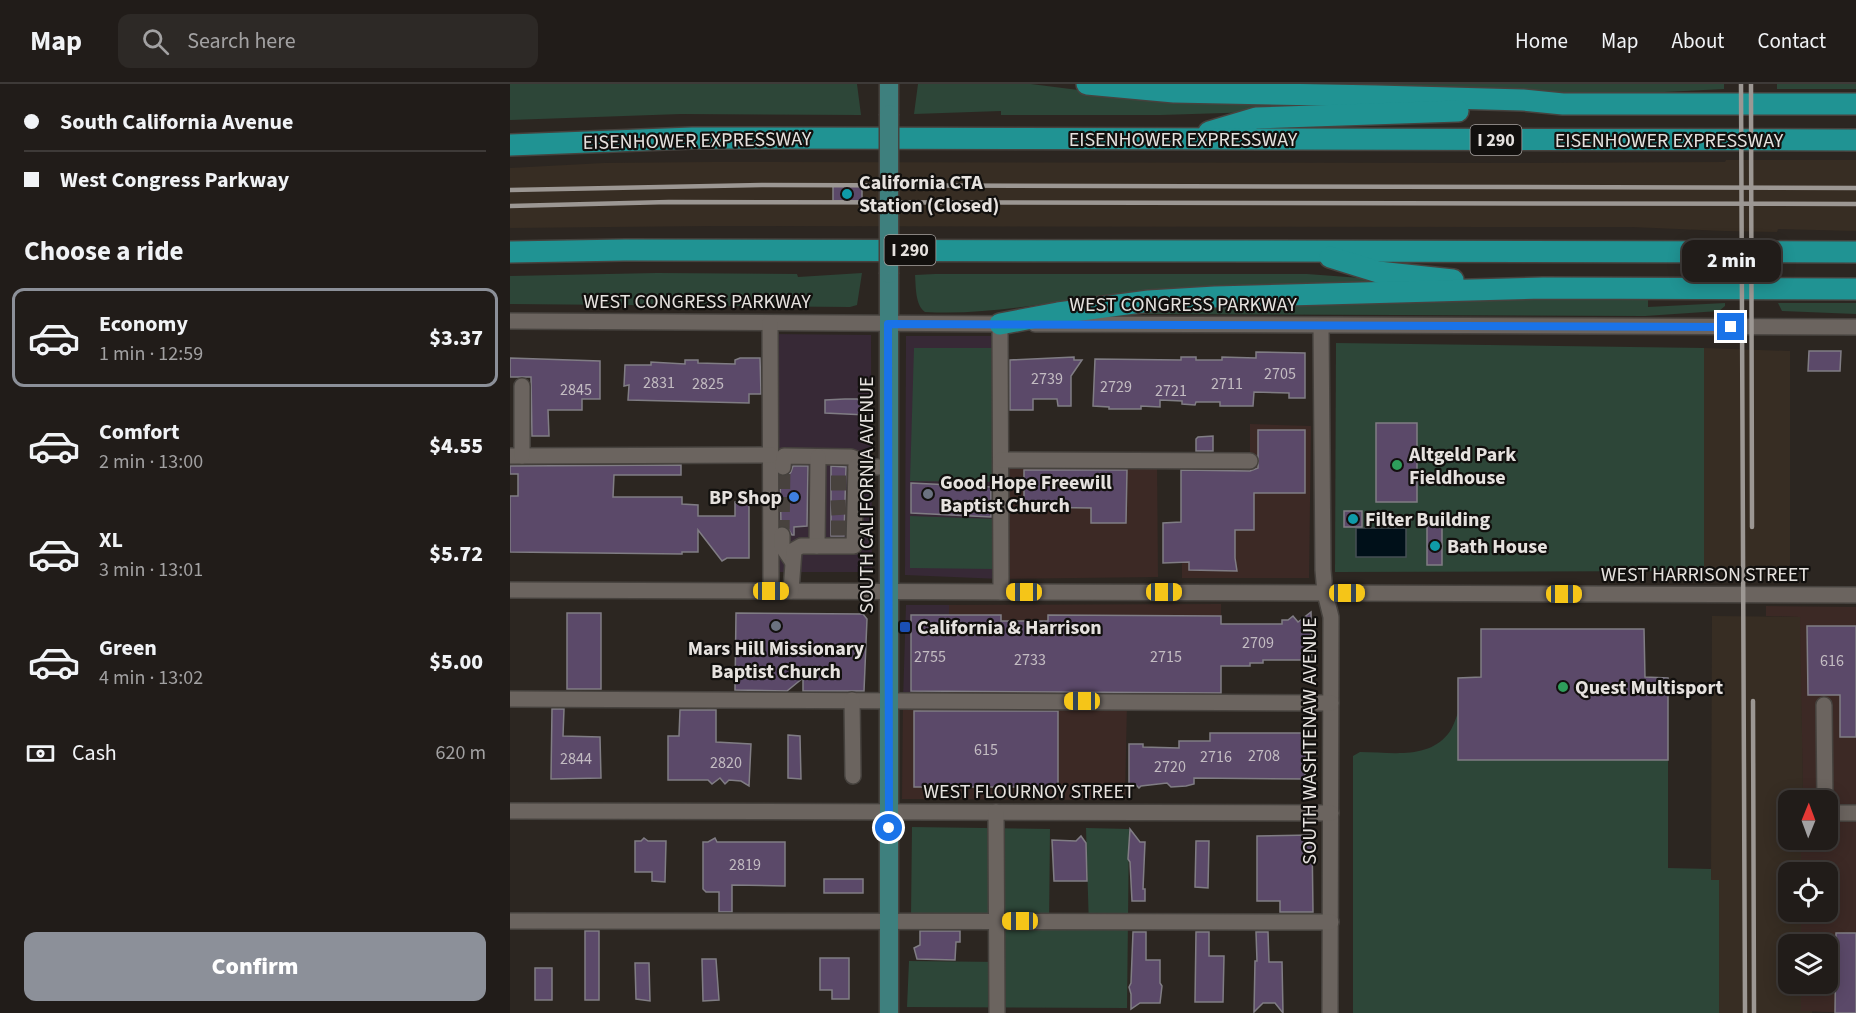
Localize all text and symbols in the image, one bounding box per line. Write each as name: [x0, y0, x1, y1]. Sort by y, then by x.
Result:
search box: [118, 14, 538, 68]
text: Map: [30, 21, 82, 61]
icon: search: [139, 25, 172, 58]
text: Search here: [187, 25, 296, 57]
text: Home: [1515, 26, 1568, 56]
text: Map: [1601, 26, 1639, 56]
text: About: [1672, 26, 1724, 56]
text: Contact: [1757, 26, 1826, 56]
text: South California Avenue: [60, 106, 293, 138]
street label: EISENHOWER EXPRESSWAY: [582, 125, 812, 157]
road number: I 290: [1470, 125, 1522, 155]
street label: EISENHOWER EXPRESSWAY: [1069, 126, 1298, 154]
street label: EISENHOWER EXPRESSWAY: [1555, 127, 1784, 155]
text: West Congress Parkway: [60, 164, 289, 196]
place label: California CTA Station (Closed): [859, 169, 1000, 220]
marker: California CTA Station (Closed): [840, 187, 854, 201]
text: Choose a ride: [24, 232, 184, 271]
road number: I 290: [884, 235, 936, 265]
callout: 2 min: [1682, 240, 1780, 282]
text: 2 min: [1707, 247, 1756, 275]
street label: WEST CONGRESS PARKWAY: [583, 288, 811, 316]
street label: WEST CONGRESS PARKWAY: [1069, 291, 1297, 319]
text: Economy: [99, 308, 188, 340]
icon: car: [27, 311, 81, 365]
route end: [1717, 313, 1744, 340]
text: $3.37: [429, 322, 483, 354]
text: 1 min · 12:59: [99, 340, 203, 368]
house number: 2705: [1264, 363, 1296, 385]
house number: 2739: [1031, 368, 1063, 390]
house number: 2831: [643, 372, 675, 394]
house number: 2825: [692, 373, 724, 395]
house number: 2711: [1211, 373, 1243, 395]
street label: SOUTH CALIFORNIA AVENUE: [853, 376, 881, 614]
house number: 2729: [1100, 376, 1132, 398]
house number: 2845: [560, 379, 592, 401]
house number: 2721: [1155, 380, 1187, 402]
text: Comfort: [99, 416, 180, 448]
icon: car: [27, 419, 81, 473]
text: $4.55: [429, 430, 483, 462]
place label: Altgeld Park Fieldhouse: [1408, 441, 1516, 492]
text: 2 min · 13:00: [99, 448, 203, 476]
marker: Altgeld Park Fieldhouse: [1390, 458, 1404, 472]
place label: Good Hope Freewill Baptist Church: [940, 469, 1112, 520]
place label: BP Shop: [709, 484, 782, 512]
marker: Good Hope Freewill Baptist Church: [921, 487, 935, 501]
marker: BP Shop: [787, 490, 801, 504]
place label: Filter Building: [1365, 506, 1490, 534]
marker: Filter Building: [1346, 512, 1360, 526]
text: XL: [99, 524, 123, 556]
icon: car: [27, 527, 81, 581]
place label: Bath House: [1447, 533, 1548, 561]
text: $5.72: [429, 538, 483, 570]
marker: Bath House: [1428, 539, 1442, 553]
text: 3 min · 13:01: [99, 556, 203, 584]
street label: WEST HARRISON STREET: [1601, 561, 1809, 589]
car: [753, 582, 789, 600]
car: [1006, 583, 1042, 601]
car: [1146, 583, 1182, 601]
car: [1329, 584, 1365, 602]
car: [1546, 585, 1582, 603]
place label: California & Harrison: [917, 614, 1102, 642]
street label: SOUTH WASHTENAW AVENUE: [1296, 617, 1324, 865]
marker: Mars Hill Missionary Baptist Church: [769, 619, 783, 633]
marker: California & Harrison: [898, 620, 912, 634]
text: Green: [99, 632, 157, 664]
house number: 2709: [1242, 632, 1274, 654]
icon: car: [27, 635, 81, 689]
place label: Mars Hill Missionary Baptist Church: [688, 635, 865, 686]
text: $5.00: [429, 646, 483, 678]
house number: 2755: [914, 646, 946, 668]
house number: 2715: [1150, 646, 1182, 668]
house number: 2733: [1014, 649, 1046, 671]
house number: 616: [1820, 650, 1844, 672]
text: 4 min · 13:02: [99, 664, 203, 692]
place label: Quest Multisport: [1575, 674, 1723, 702]
marker: Quest Multisport: [1556, 680, 1570, 694]
car: [1064, 692, 1100, 710]
icon: cash: [24, 737, 57, 770]
text: Cash: [72, 737, 117, 769]
text: 620 m: [436, 739, 486, 767]
house number: 615: [974, 739, 998, 761]
house number: 2708: [1248, 745, 1280, 767]
house number: 2716: [1200, 746, 1232, 768]
house number: 2844: [560, 748, 592, 770]
house number: 2820: [710, 752, 742, 774]
house number: 2720: [1154, 756, 1186, 778]
street label: WEST FLOURNOY STREET: [923, 778, 1135, 806]
north arrow: [1778, 790, 1838, 850]
map controls: [1778, 790, 1838, 994]
route start: [875, 814, 902, 841]
house number: 2819: [729, 854, 761, 876]
button: locate: [1778, 862, 1838, 922]
car: [1002, 912, 1038, 930]
button: Confirm: [24, 932, 486, 1001]
button: layers: [1778, 934, 1838, 994]

